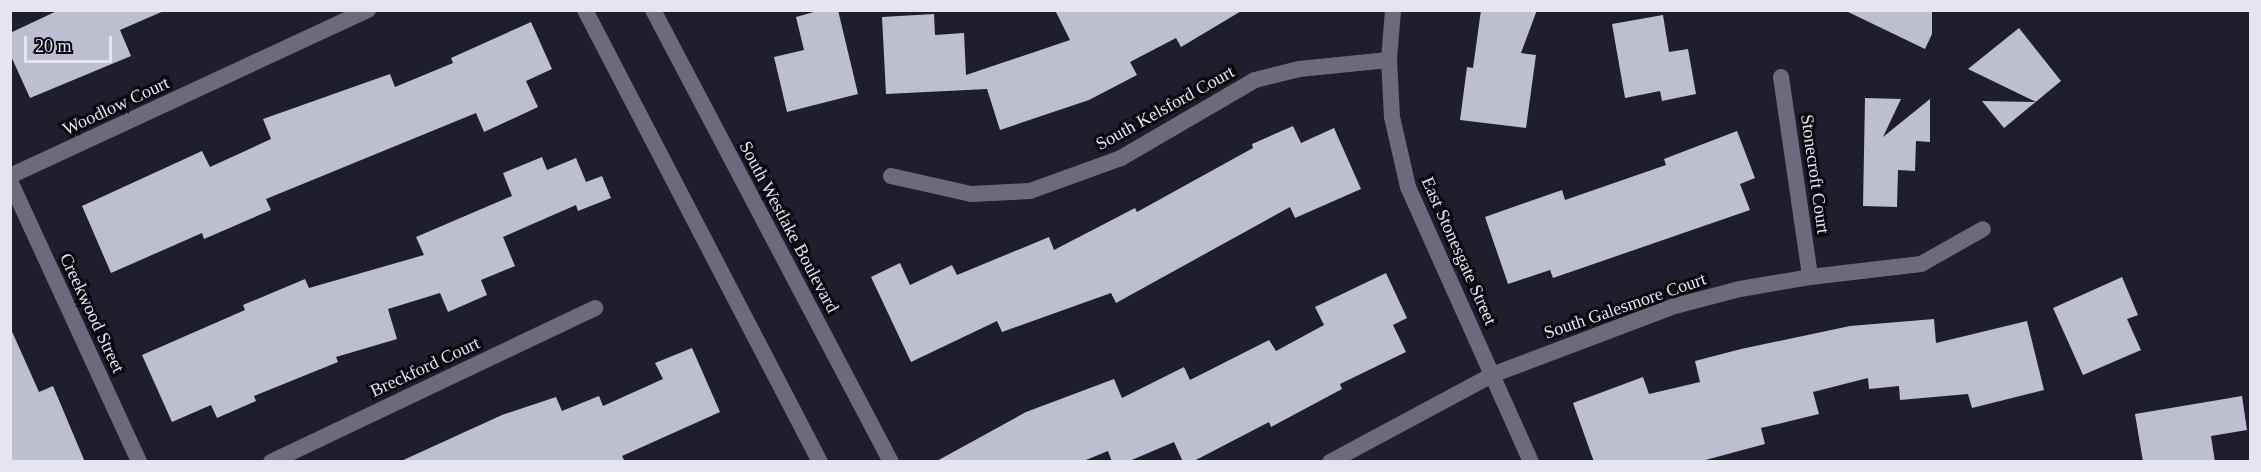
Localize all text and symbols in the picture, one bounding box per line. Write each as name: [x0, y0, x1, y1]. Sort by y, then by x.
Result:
scale bar: [27, 24, 116, 62]
text: 20 m: [35, 36, 72, 56]
street label: South Kelsford Court: [1092, 61, 1238, 155]
street label: Woodlow Court: [59, 72, 173, 140]
street label: Stonecroft Court: [1796, 113, 1834, 235]
street label: South Westlake Boulevard: [735, 137, 843, 317]
street label: East Stonesgate Street: [1417, 174, 1501, 328]
street label: Creekwood Street: [55, 250, 129, 376]
street label: South Galesmore Court: [1541, 268, 1709, 344]
street label: Breckford Court: [367, 332, 483, 402]

